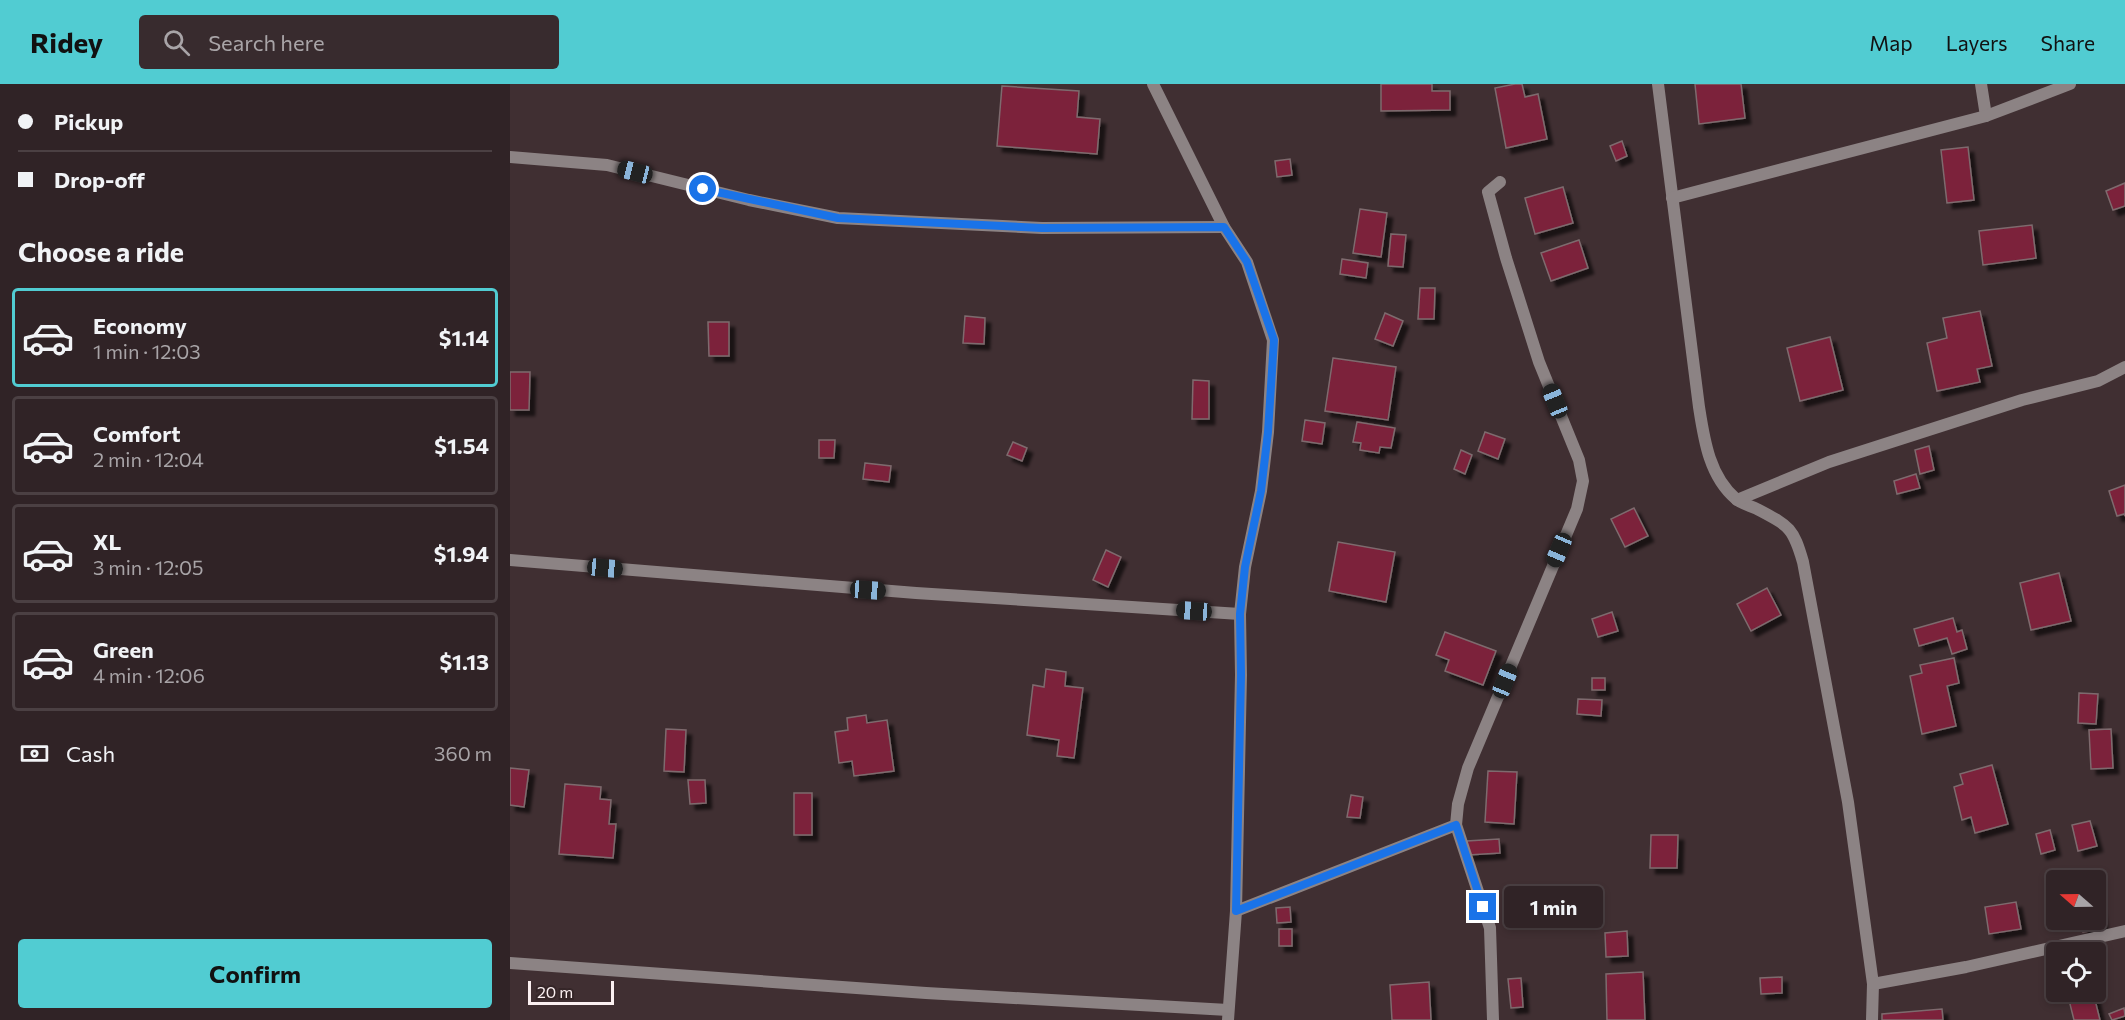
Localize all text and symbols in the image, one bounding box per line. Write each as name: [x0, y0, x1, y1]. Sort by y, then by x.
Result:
search box: [139, 15, 559, 69]
text: Ridey: [30, 25, 103, 59]
icon: search: [160, 26, 193, 59]
text: Search here: [208, 29, 325, 56]
text: Map: [1869, 30, 1913, 55]
text: Layers: [1946, 30, 2008, 55]
text: Share: [2041, 30, 2095, 55]
text: Pickup: [54, 108, 123, 135]
car: [615, 159, 655, 185]
text: Drop-off: [54, 166, 145, 193]
route start: [689, 175, 716, 202]
text: Choose a ride: [18, 235, 184, 268]
icon: car: [21, 311, 75, 365]
text: Economy: [93, 312, 187, 339]
text: $1.14: [439, 324, 489, 351]
text: 1 min · 12:03: [93, 339, 201, 363]
car: [1540, 381, 1570, 421]
icon: car: [21, 419, 75, 473]
text: Comfort: [93, 420, 181, 447]
text: $1.54: [434, 432, 489, 459]
text: 2 min · 12:04: [93, 447, 204, 471]
icon: car: [21, 527, 75, 581]
text: XL: [93, 528, 121, 555]
car: [1544, 530, 1574, 570]
text: $1.94: [434, 540, 489, 567]
text: 3 min · 12:05: [93, 555, 204, 579]
car: [586, 557, 624, 579]
car: [849, 580, 887, 600]
car: [1175, 601, 1213, 621]
icon: car: [21, 635, 75, 689]
text: Green: [93, 636, 154, 663]
text: $1.13: [439, 648, 489, 675]
car: [1490, 661, 1520, 701]
text: 4 min · 12:06: [93, 663, 205, 687]
icon: cash: [18, 737, 51, 770]
text: Cash: [66, 740, 115, 767]
text: 360 m: [434, 741, 492, 765]
north arrow: [2046, 870, 2106, 930]
map controls: [2046, 870, 2106, 1002]
callout: 1 min: [1504, 886, 1603, 928]
route end: [1469, 893, 1496, 920]
text: 1 min: [1530, 895, 1577, 919]
button: Confirm: [18, 939, 492, 1008]
button: locate: [2046, 942, 2106, 1002]
scale bar: [528, 978, 614, 1006]
text: 20 m: [537, 982, 573, 1001]

